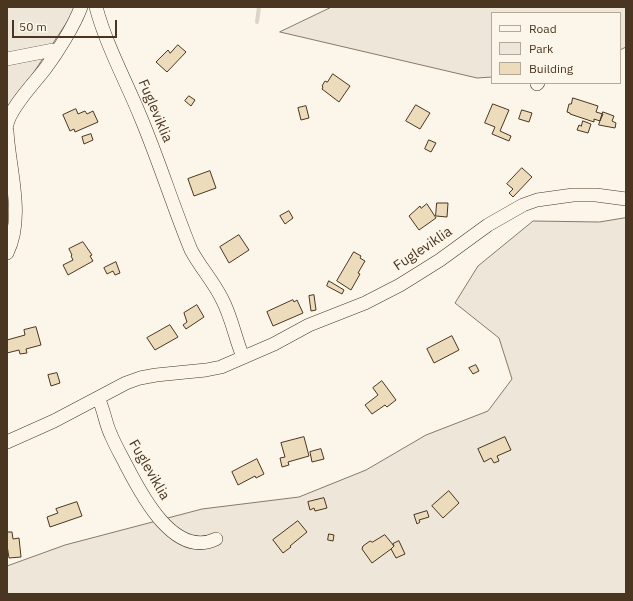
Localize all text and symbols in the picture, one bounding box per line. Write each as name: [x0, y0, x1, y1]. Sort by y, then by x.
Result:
scale bar: [14, 12, 119, 38]
legend: [491, 12, 621, 84]
text: 50 m: [19, 19, 47, 34]
text: Road: [529, 21, 557, 36]
text: Park: [529, 41, 553, 56]
text: Building: [529, 61, 573, 76]
street label: Fugleviklia: [134, 77, 176, 145]
street label: Fugleviklia: [391, 223, 455, 275]
street label: Fugleviklia: [125, 437, 173, 503]

